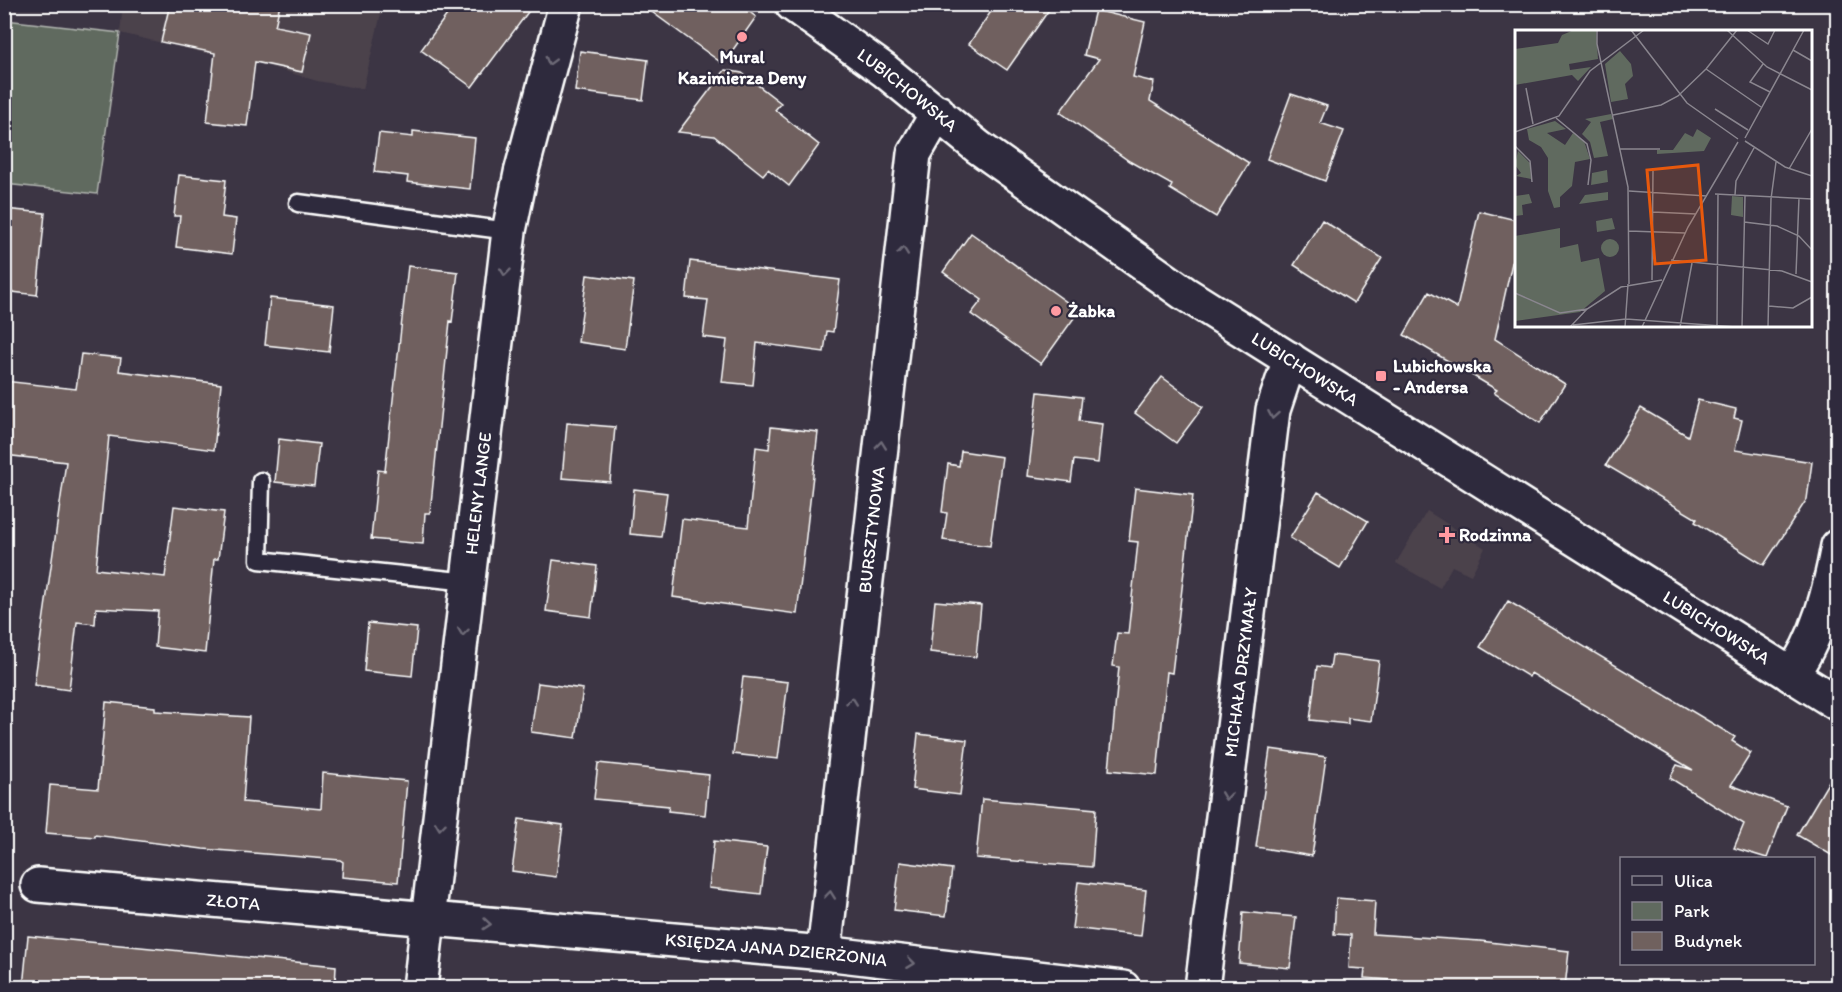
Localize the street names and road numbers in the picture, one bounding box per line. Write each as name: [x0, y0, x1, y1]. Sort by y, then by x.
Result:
street label: LUBICHOWSKA: [853, 43, 962, 137]
street label: LUBICHOWSKA: [1247, 327, 1363, 411]
street label: HELENY LANGE: [460, 431, 496, 556]
street label: BURSZTYNOWA: [854, 465, 890, 594]
street label: MICHAŁA DRZYMAŁY: [1219, 586, 1262, 758]
street label: LUBICHOWSKA: [1659, 586, 1774, 670]
street label: ZŁOTA: [205, 889, 262, 915]
street label: KSIĘDZA JANA DZIERŻONIA: [664, 928, 889, 971]

